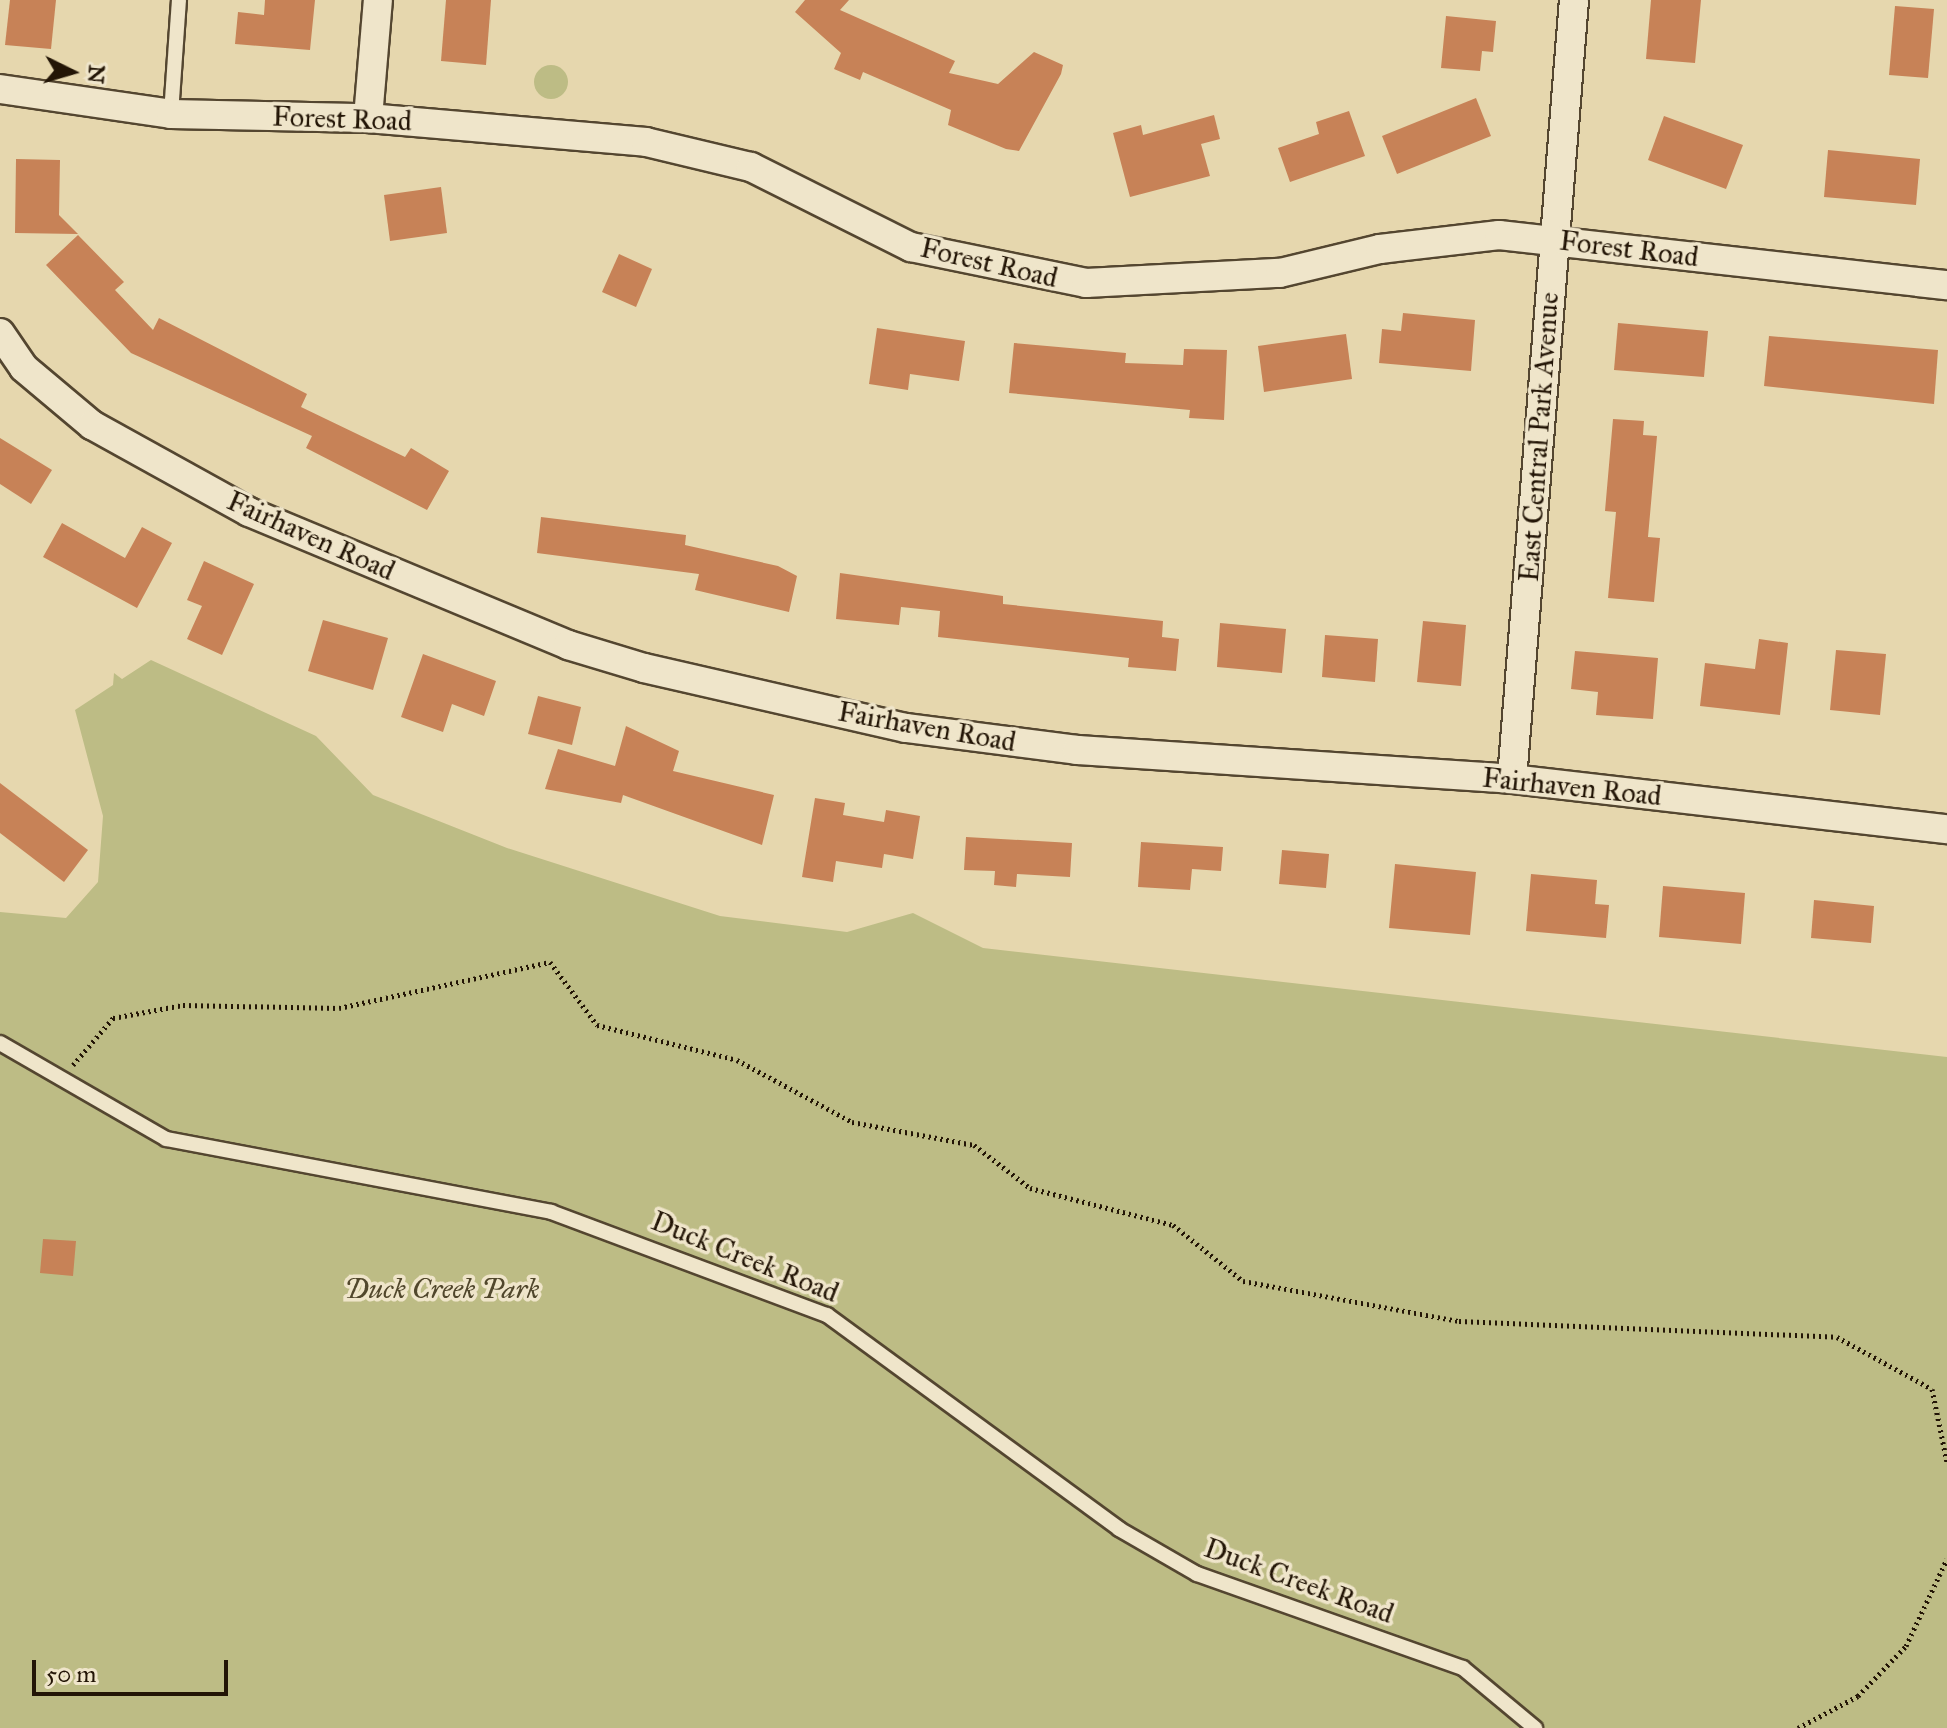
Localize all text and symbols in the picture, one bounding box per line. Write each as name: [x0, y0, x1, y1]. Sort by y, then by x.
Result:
north arrow: [32, 32, 112, 112]
text: N: [82, 64, 111, 85]
street label: Forest Road: [272, 100, 412, 138]
street label: Forest Road: [1558, 224, 1700, 274]
street label: Forest Road: [917, 231, 1061, 295]
street label: East Central Park Avenue: [1512, 291, 1566, 583]
street label: Fairhaven Road: [222, 484, 400, 588]
street label: Fairhaven Road: [835, 695, 1019, 759]
street label: Fairhaven Road: [1481, 761, 1663, 813]
street label: Duck Creek Road: [646, 1204, 844, 1310]
park label: Duck Creek Park: [344, 1272, 540, 1306]
street label: Duck Creek Road: [1200, 1531, 1398, 1631]
scale bar: [36, 1644, 232, 1694]
text: 50 m: [46, 1659, 96, 1689]

